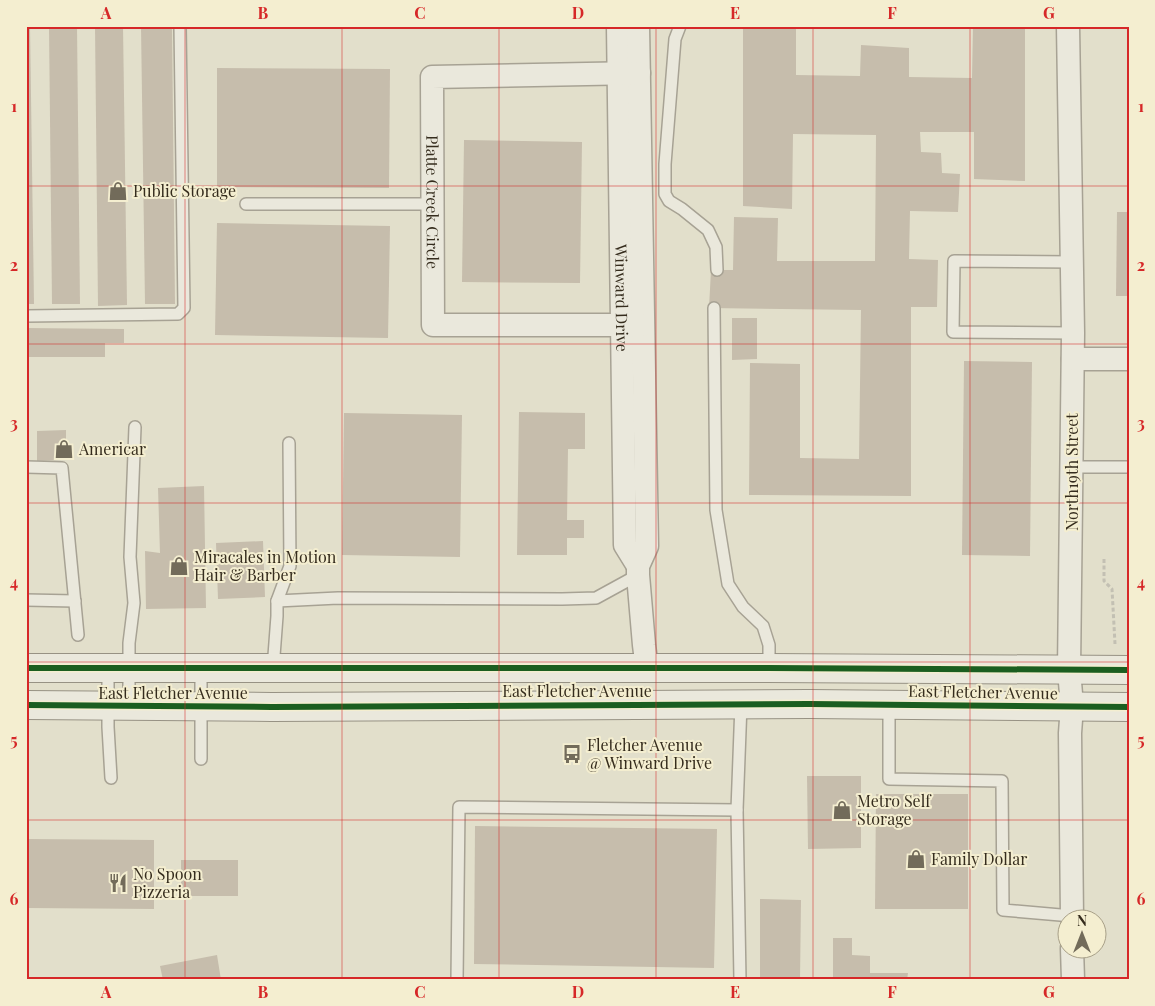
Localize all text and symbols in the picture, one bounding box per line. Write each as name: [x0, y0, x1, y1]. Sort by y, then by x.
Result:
text: A: [100, 2, 112, 23]
text: B: [258, 2, 269, 23]
text: C: [414, 2, 426, 23]
text: D: [572, 2, 584, 23]
text: E: [730, 2, 740, 23]
text: F: [887, 2, 897, 23]
text: G: [1043, 2, 1055, 23]
text: 1: [11, 95, 17, 116]
text: 1: [1138, 95, 1144, 116]
street label: Platte Creek Circle: [422, 135, 444, 269]
shop icon: Public Storage: [107, 180, 129, 202]
place label: Public Storage: [133, 180, 236, 201]
street label: Winward Drive: [611, 243, 633, 352]
text: 2: [10, 254, 18, 275]
text: 2: [1137, 254, 1145, 275]
text: 3: [10, 412, 18, 433]
text: 3: [1137, 412, 1145, 433]
street label: North19th Street: [1061, 413, 1082, 531]
shop icon: Americar: [53, 438, 75, 460]
place label: Americar: [78, 438, 146, 459]
place label: Miracales in Motion Hair & Barber: [194, 546, 337, 585]
shop icon: Miracales in Motion Hair & Barber: [168, 555, 190, 577]
text: 4: [10, 571, 18, 592]
text: 4: [1137, 571, 1145, 592]
street label: East Fletcher Avenue: [502, 680, 652, 701]
street label: East Fletcher Avenue: [908, 680, 1058, 703]
street label: East Fletcher Avenue: [98, 682, 248, 703]
text: 5: [10, 729, 18, 750]
text: 5: [1137, 729, 1145, 750]
place label: Fletcher Avenue @ Winward Drive: [587, 734, 712, 773]
bus stop icon: Fletcher Avenue @ Winward Drive: [561, 743, 583, 765]
place label: Metro Self Storage: [857, 790, 932, 829]
shop icon: Metro Self Storage: [831, 799, 853, 821]
shop icon: Family Dollar: [905, 848, 927, 870]
place label: Family Dollar: [931, 848, 1027, 869]
place label: No Spoon Pizzeria: [133, 863, 202, 902]
restaurant icon: No Spoon Pizzeria: [107, 872, 129, 894]
text: 6: [10, 888, 19, 909]
text: 6: [1137, 888, 1146, 909]
north arrow: [1058, 908, 1108, 958]
text: N: [1077, 911, 1087, 930]
text: A: [100, 981, 112, 1002]
text: B: [258, 981, 269, 1002]
text: C: [414, 981, 426, 1002]
text: D: [572, 981, 584, 1002]
text: E: [730, 981, 740, 1002]
text: F: [887, 981, 897, 1002]
text: G: [1043, 981, 1055, 1002]

